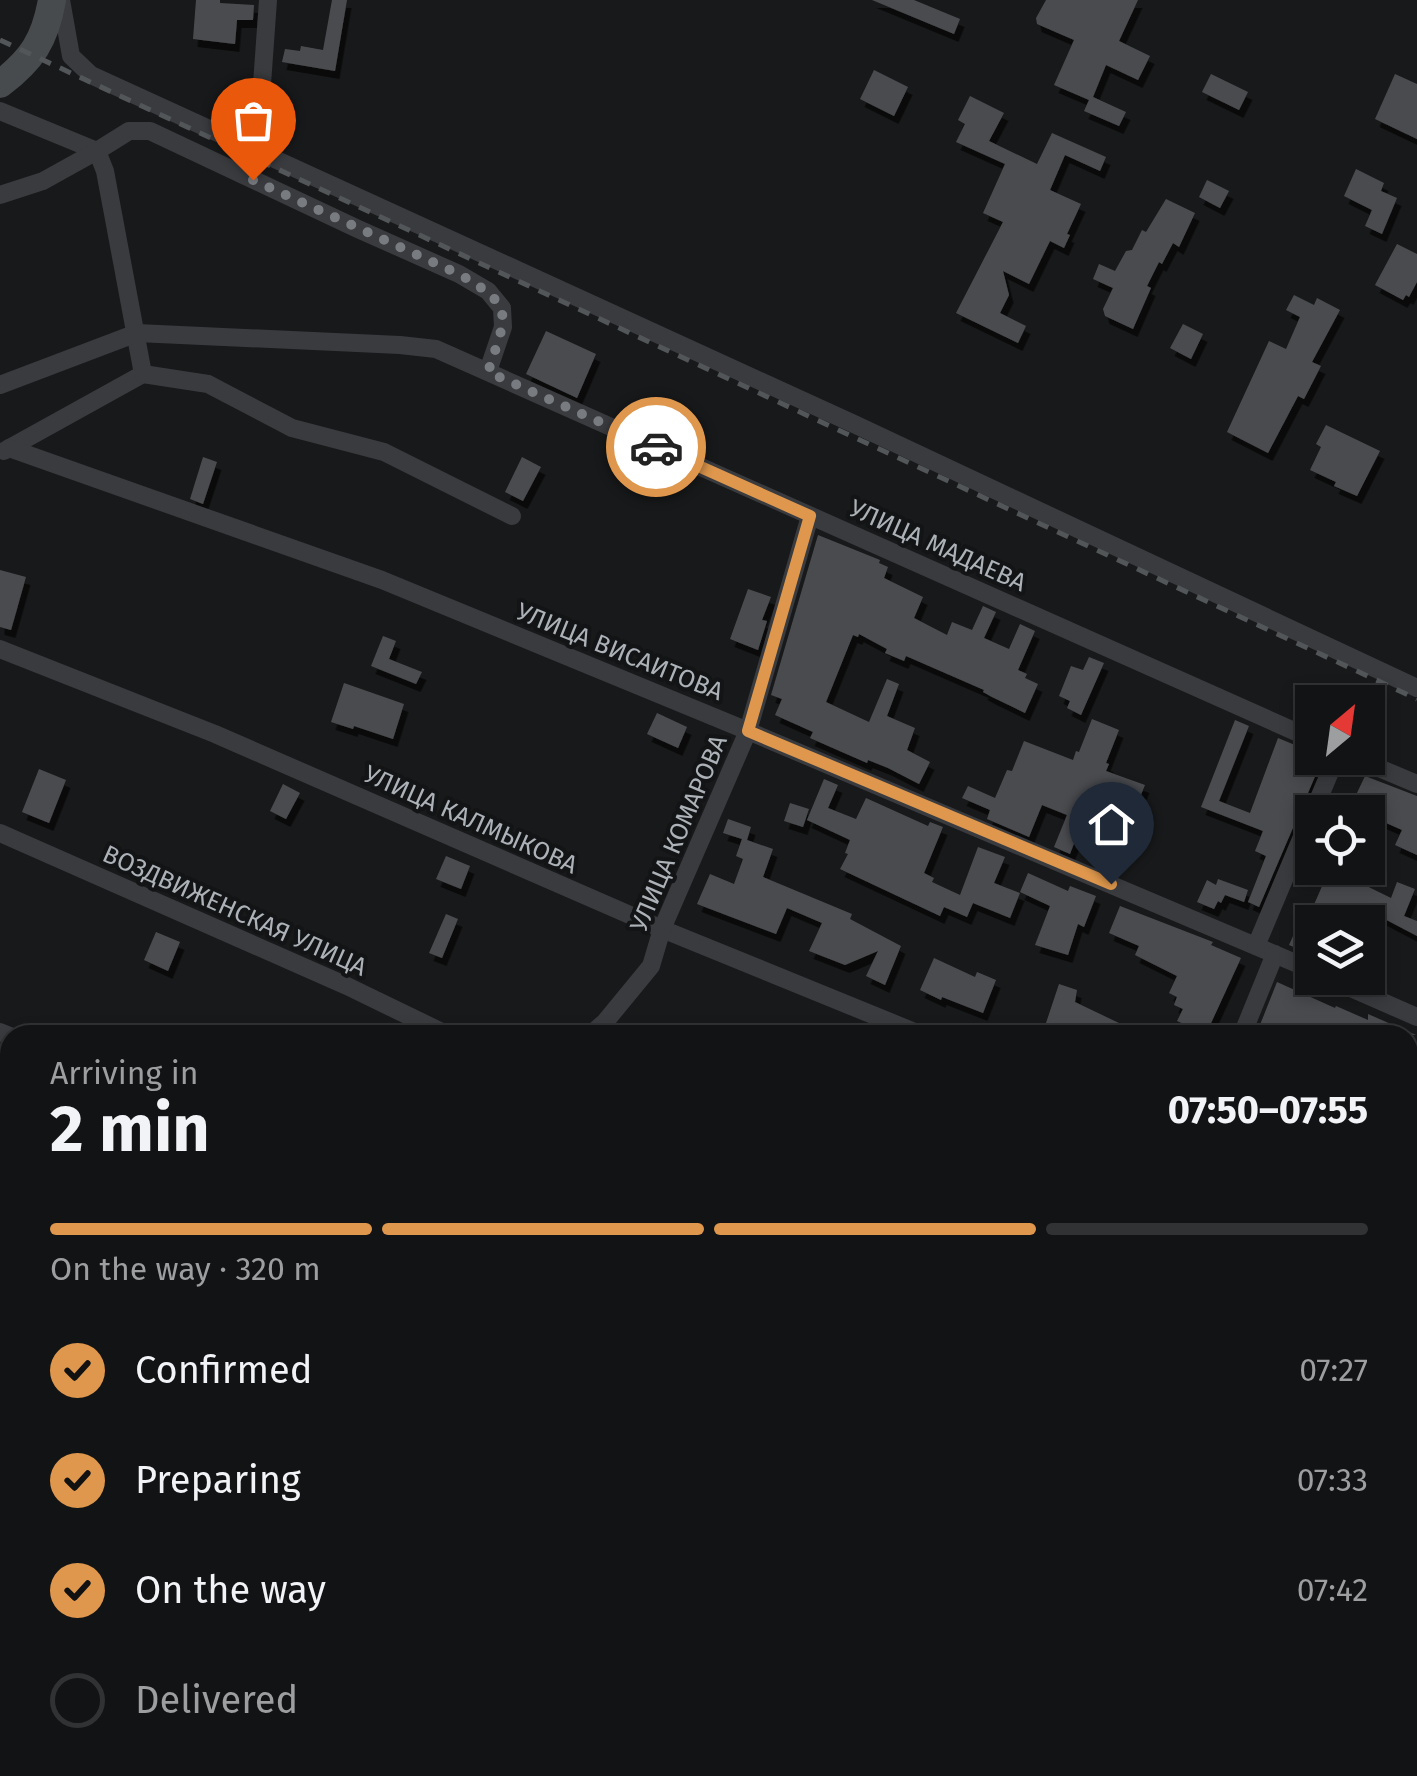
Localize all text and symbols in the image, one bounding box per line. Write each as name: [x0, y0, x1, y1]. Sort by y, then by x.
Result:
pin: [211, 78, 296, 181]
icon: bag: [226, 93, 281, 148]
courier: [606, 397, 706, 497]
icon: car: [629, 420, 684, 475]
street label: УЛИЦА МАДАЕВА: [845, 494, 1031, 599]
street label: УЛИЦА ВИСАИТОВА: [512, 597, 728, 707]
north arrow: [1295, 685, 1385, 775]
map controls: [1295, 685, 1385, 995]
street label: УЛИЦА КОМАРОВА: [624, 730, 734, 936]
street label: УЛИЦА КАЛМЫКОВА: [359, 759, 583, 881]
pin: [1069, 782, 1154, 885]
button: locate: [1295, 795, 1385, 885]
icon: home: [1084, 797, 1139, 852]
street label: ВОЗДВИЖЕНСКАЯ УЛИЦА: [98, 839, 372, 983]
button: layers: [1295, 905, 1385, 995]
text: Arriving in: [50, 1054, 198, 1092]
text: 07:50–07:55: [1168, 1087, 1368, 1133]
text: 2 min: [50, 1090, 210, 1168]
text: On the way · 320 m: [50, 1250, 321, 1288]
icon: check: [50, 1343, 105, 1398]
text: Confirmed: [135, 1347, 313, 1393]
text: 07:27: [1299, 1351, 1368, 1389]
icon: check: [50, 1453, 105, 1508]
text: Preparing: [135, 1457, 301, 1503]
text: 07:33: [1297, 1461, 1368, 1499]
icon: check: [50, 1563, 105, 1618]
text: On the way: [135, 1567, 326, 1613]
text: 07:42: [1297, 1571, 1368, 1609]
text: Delivered: [135, 1677, 298, 1723]

